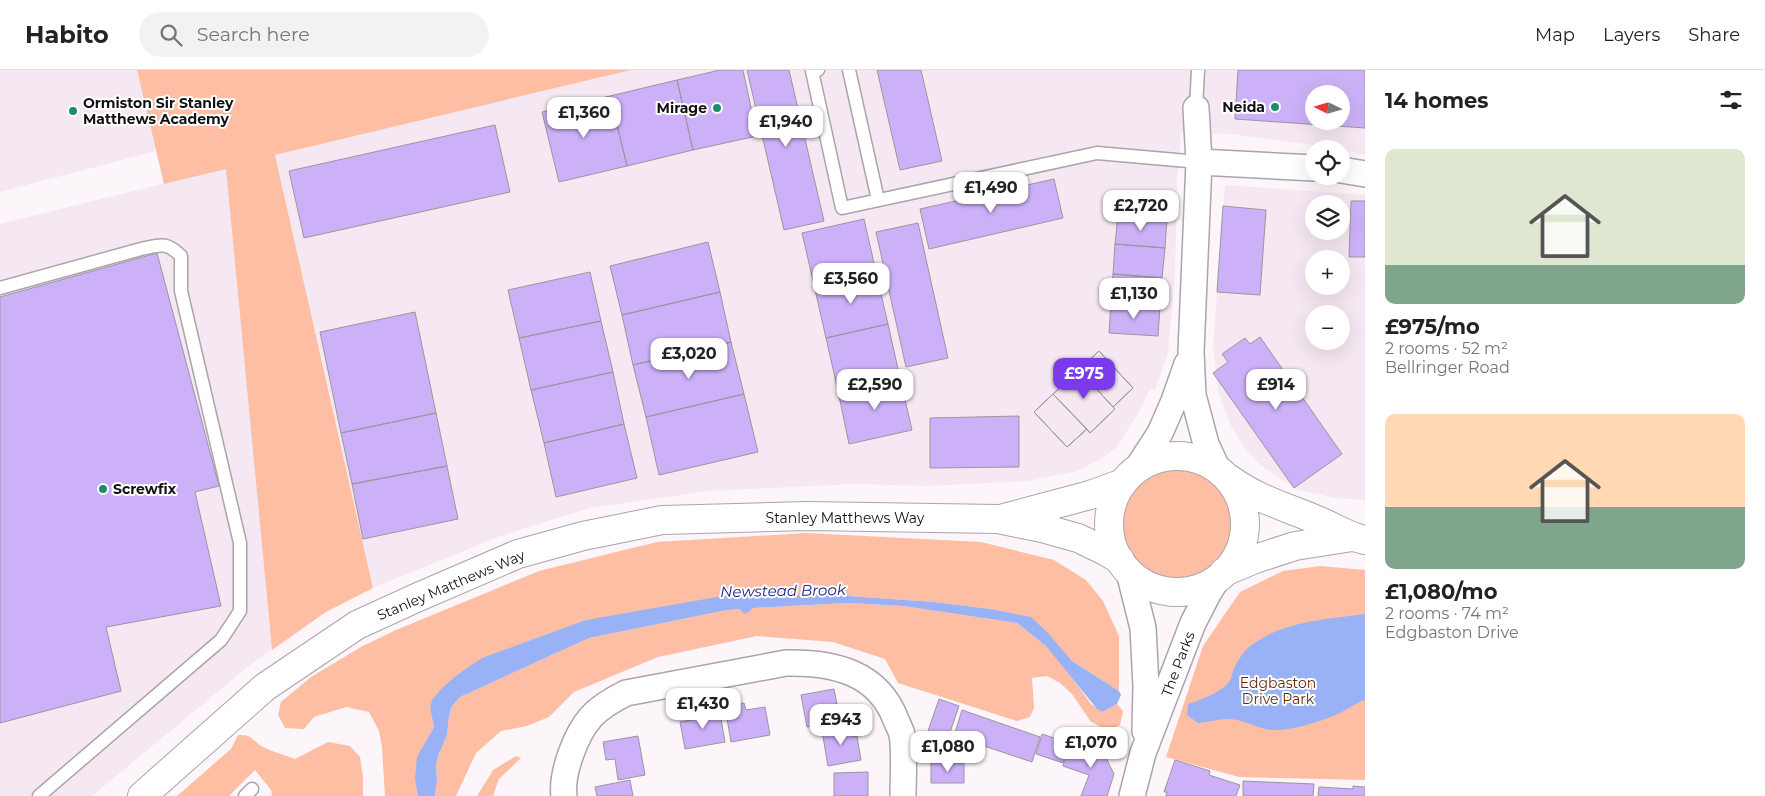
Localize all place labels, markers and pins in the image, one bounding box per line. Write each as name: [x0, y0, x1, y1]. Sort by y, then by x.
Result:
place label: Ormiston Sir Stanley Matthews Academy: [83, 94, 234, 128]
pin: £1,360: [543, 97, 625, 139]
place label: Neida: [1222, 98, 1265, 116]
place label: Mirage: [657, 99, 707, 117]
marker: Neida: [1269, 101, 1281, 113]
marker: Mirage: [711, 102, 723, 114]
marker: Ormiston Sir Stanley Matthews Academy: [67, 105, 79, 117]
pin: £1,940: [745, 106, 827, 148]
pin: £1,490: [950, 172, 1032, 214]
pin: £2,720: [1100, 190, 1182, 232]
pin: £3,560: [810, 262, 892, 305]
pin: £1,130: [1093, 278, 1175, 320]
pin: £3,020: [648, 338, 730, 380]
pin: £975: [1054, 358, 1114, 400]
pin: £2,590: [834, 368, 916, 411]
pin: £914: [1246, 368, 1306, 411]
place label: Screwfix: [113, 480, 177, 498]
marker: Screwfix: [97, 483, 109, 495]
pin: £1,430: [662, 688, 744, 730]
pin: £943: [811, 704, 871, 746]
pin: £1,070: [1050, 726, 1132, 769]
pin: £1,080: [907, 730, 989, 773]

